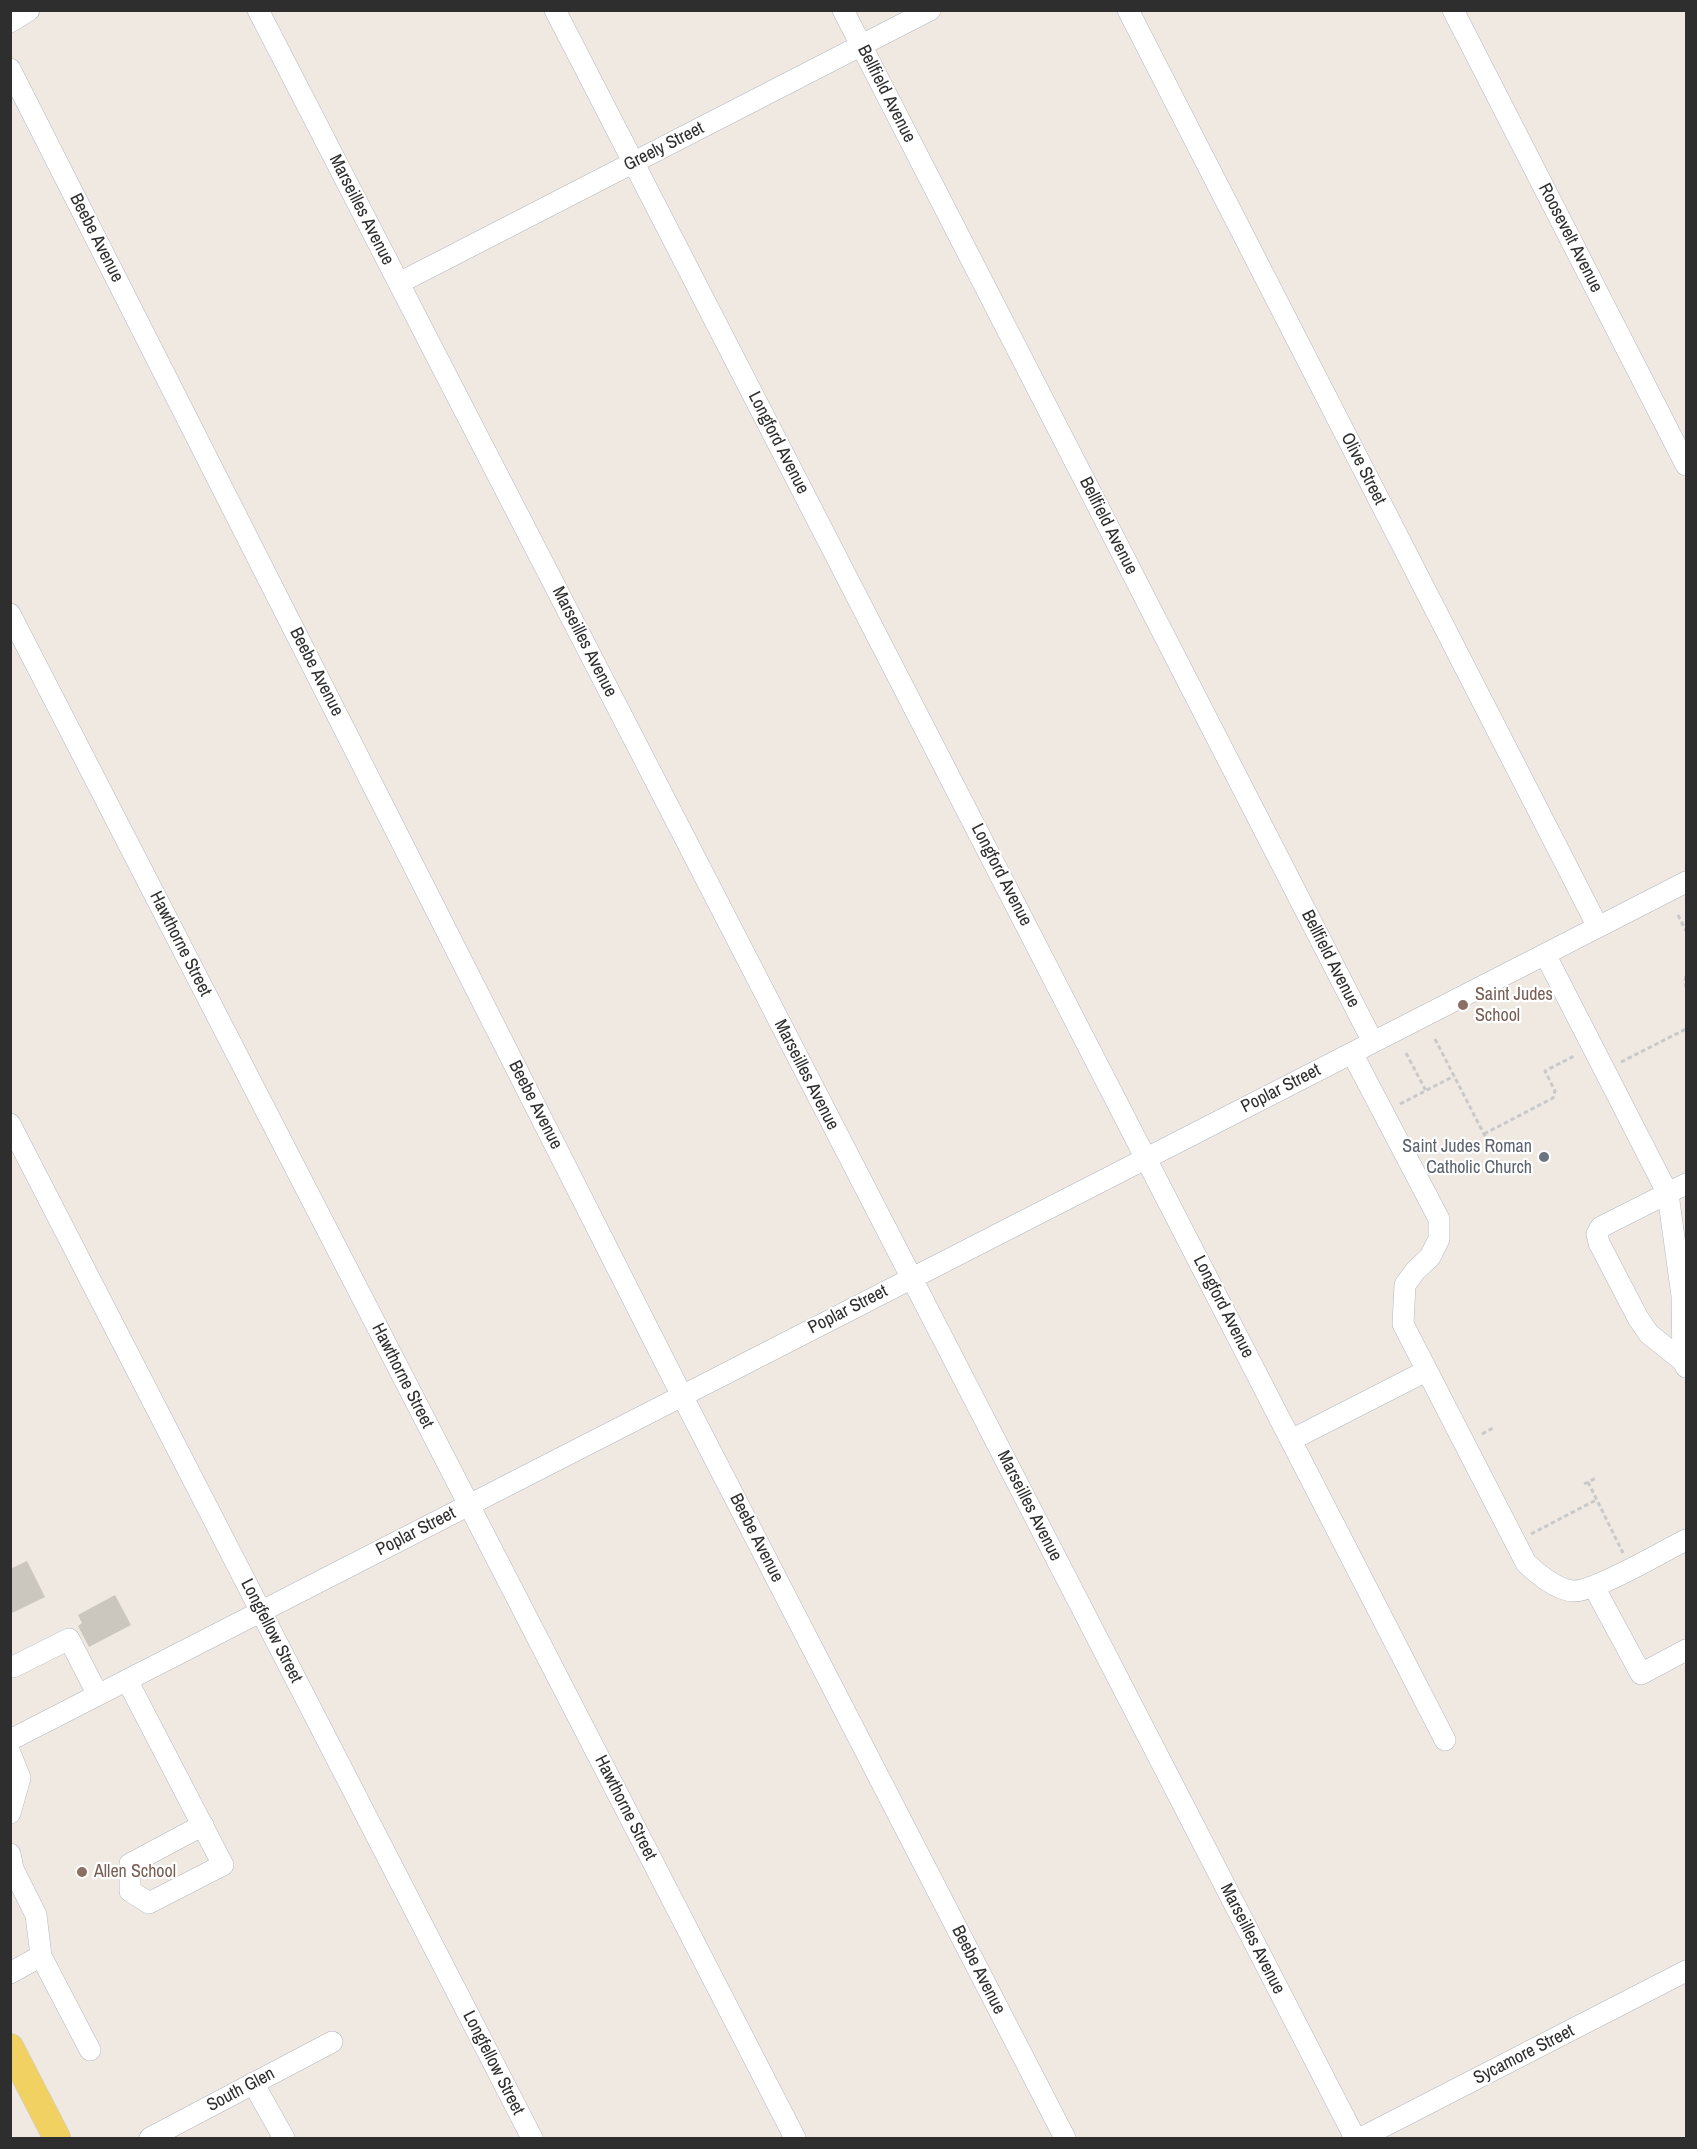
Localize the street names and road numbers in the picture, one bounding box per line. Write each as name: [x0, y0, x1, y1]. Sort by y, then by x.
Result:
street label: Bellfield Avenue: [852, 42, 920, 146]
street label: Greely Street: [620, 118, 708, 176]
street label: Marseilles Avenue: [324, 151, 398, 269]
street label: Roosevelt Avenue: [1533, 180, 1607, 296]
street label: Beebe Avenue: [64, 190, 128, 286]
street label: Longford Avenue: [743, 388, 813, 498]
street label: Olive Street: [1336, 429, 1390, 509]
street label: Bellfield Avenue: [1074, 474, 1142, 578]
street label: Marseilles Avenue: [547, 583, 621, 701]
street label: Beebe Avenue: [284, 624, 348, 720]
street label: Longford Avenue: [966, 820, 1036, 930]
street label: Hawthorne Street: [144, 888, 216, 1000]
street label: Bellfield Avenue: [1296, 907, 1364, 1011]
street label: Marseilles Avenue: [769, 1016, 843, 1134]
street label: Beebe Avenue: [503, 1057, 567, 1153]
street label: Poplar Street: [1238, 1060, 1324, 1118]
street label: Longford Avenue: [1188, 1252, 1258, 1362]
street label: Poplar Street: [805, 1281, 891, 1339]
street label: Hawthorne Street: [366, 1320, 438, 1432]
street label: Marseilles Avenue: [992, 1447, 1066, 1565]
street label: Beebe Avenue: [724, 1490, 788, 1586]
street label: Poplar Street: [373, 1503, 459, 1561]
street label: Longfellow Street: [235, 1575, 307, 1687]
street label: Hawthorne Street: [589, 1752, 661, 1864]
street label: Marseilles Avenue: [1215, 1880, 1289, 1998]
street label: Beebe Avenue: [946, 1922, 1010, 2018]
street label: Longfellow Street: [457, 2007, 529, 2119]
street label: Sycamore Street: [1470, 2020, 1578, 2090]
street label: South Glen: [203, 2063, 279, 2117]

